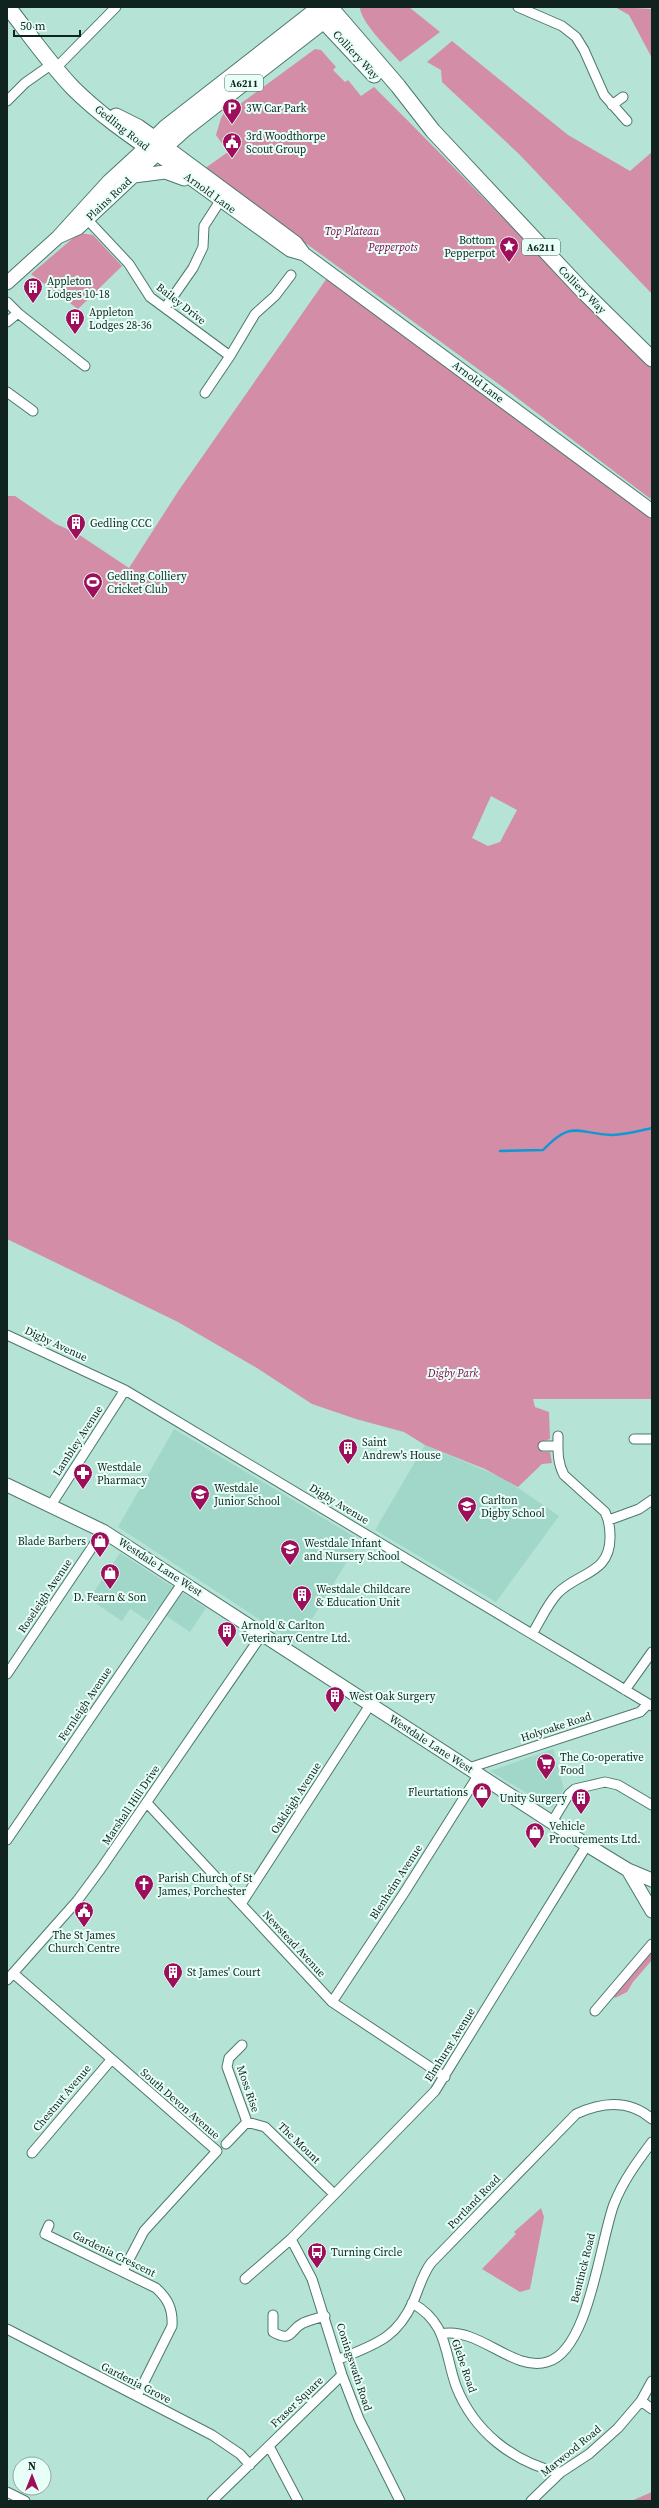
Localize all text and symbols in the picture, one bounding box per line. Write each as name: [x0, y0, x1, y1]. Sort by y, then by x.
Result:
scale bar: [14, 12, 80, 38]
text: 50 m: [20, 18, 46, 34]
street label: Colliery Way: [329, 27, 383, 83]
road number: A6211: [225, 75, 263, 91]
parking icon: 3W Car Park: [221, 97, 243, 125]
place label: 3W Car Park: [246, 101, 307, 116]
street label: Gedling Road: [91, 102, 153, 155]
place label: 3rd Woodthorpe Scout Group: [246, 129, 326, 157]
public building icon: 3rd Woodthorpe Scout Group: [221, 131, 243, 159]
street label: Arnold Lane: [181, 169, 239, 217]
street label: Plains Road: [83, 173, 136, 224]
park label: Top Plateau: [325, 224, 380, 239]
place label: Bottom Pepperpot: [444, 233, 495, 261]
place icon: Bottom Pepperpot: [498, 235, 520, 263]
road number: A6211: [522, 239, 560, 255]
park label: Pepperpots: [367, 240, 418, 255]
street label: Colliery Way: [555, 263, 609, 317]
place label: Appleton Lodges 10-18: [47, 274, 110, 302]
building icon: Appleton Lodges 10-18: [22, 276, 44, 304]
street label: Bailey Drive: [153, 280, 209, 328]
place label: Appleton Lodges 28-36: [89, 305, 152, 333]
building icon: Appleton Lodges 28-36: [64, 307, 86, 335]
street label: Arnold Lane: [449, 358, 507, 407]
building icon: Gedling CCC: [65, 512, 87, 540]
place label: Gedling CCC: [90, 516, 152, 531]
place label: Gedling Colliery Cricket Club: [107, 569, 187, 597]
sports icon: Gedling Colliery Cricket Club: [82, 571, 104, 599]
street label: Digby Avenue: [22, 1323, 90, 1365]
park label: Digby Park: [427, 1366, 479, 1381]
street label: Lambley Avenue: [50, 1402, 107, 1479]
place label: Saint Andrew's House: [362, 1435, 441, 1463]
building icon: Saint Andrew's House: [337, 1437, 359, 1465]
place label: Westdale Pharmacy: [97, 1460, 147, 1488]
pharmacy icon: Westdale Pharmacy: [72, 1462, 94, 1490]
street label: Digby Avenue: [306, 1480, 372, 1528]
place label: Westdale Junior School: [213, 1481, 280, 1509]
school or university icon: Westdale Junior School: [189, 1483, 211, 1511]
place label: Carlton Digby School: [481, 1493, 545, 1521]
school or university icon: Carlton Digby School: [456, 1495, 478, 1523]
shop icon: Blade Barbers: [89, 1530, 111, 1558]
place label: Blade Barbers: [18, 1534, 86, 1549]
street label: Westdale Lane West: [115, 1534, 205, 1600]
place label: Westdale Infant and Nursery School: [304, 1536, 400, 1564]
school or university icon: Westdale Infant and Nursery School: [279, 1538, 301, 1566]
street label: Roseleigh Avenue: [15, 1556, 76, 1636]
shop icon: D. Fearn & Son: [99, 1562, 121, 1590]
place label: Westdale Childcare & Education Unit: [316, 1582, 411, 1610]
building icon: Westdale Childcare & Education Unit: [291, 1584, 313, 1612]
place label: D. Fearn & Son: [74, 1590, 147, 1605]
place label: Arnold & Carlton Veterinary Centre Ltd.: [241, 1618, 351, 1646]
building icon: Arnold & Carlton Veterinary Centre Ltd.: [216, 1620, 238, 1648]
street label: Fernleigh Avenue: [55, 1664, 115, 1744]
building icon: West Oak Surgery: [324, 1685, 346, 1713]
place label: West Oak Surgery: [349, 1689, 436, 1704]
street label: Holyoake Road: [519, 1708, 594, 1745]
street label: Westdale Lane West: [386, 1711, 476, 1777]
place label: The Co-operative Food: [560, 1750, 644, 1778]
supermarket icon: The Co-operative Food: [535, 1752, 557, 1780]
street label: Oakleigh Avenue: [267, 1759, 325, 1837]
street label: Marshall Hill Drive: [99, 1762, 164, 1848]
shop icon: Fleurtations: [471, 1781, 493, 1809]
place label: Fleurtations: [408, 1785, 468, 1800]
building icon: Unity Surgery: [570, 1787, 592, 1815]
place label: Unity Surgery: [500, 1791, 567, 1806]
place label: Vehicle Procurements Ltd.: [549, 1819, 641, 1847]
shop icon: Vehicle Procurements Ltd.: [524, 1821, 546, 1849]
street label: Blenheim Avenue: [366, 1841, 426, 1922]
place label: Parish Church of St James, Porchester: [157, 1871, 253, 1899]
church icon: Parish Church of St James, Porchester: [133, 1873, 155, 1901]
public building icon: The St James Church Centre: [73, 1900, 95, 1928]
street label: Newstead Avenue: [259, 1907, 329, 1981]
place label: The St James Church Centre: [48, 1928, 120, 1956]
building icon: St James' Court: [162, 1961, 184, 1989]
place label: St James' Court: [187, 1965, 261, 1980]
street label: Elmhurst Avenue: [421, 2005, 479, 2085]
street label: Chestnut Avenue: [30, 2061, 95, 2135]
street label: Moss Rise: [233, 2064, 263, 2115]
street label: South Devon Avenue: [137, 2065, 223, 2143]
street label: The Mount: [274, 2119, 324, 2167]
street label: Portland Road: [444, 2171, 504, 2232]
street label: Gardenia Crescent: [70, 2227, 158, 2281]
street label: Bentinck Road: [567, 2231, 599, 2304]
bus stop icon: Turning Circle: [306, 2241, 328, 2269]
place label: Turning Circle: [331, 2245, 403, 2260]
street label: Coningswath Road: [333, 2321, 376, 2414]
street label: Glebe Road: [448, 2337, 480, 2396]
street label: Gardenia Grove: [98, 2359, 174, 2407]
street label: Fraser Square: [267, 2373, 327, 2431]
street label: Marwood Road: [538, 2421, 605, 2480]
north arrow: [12, 2456, 52, 2496]
text: N: [28, 2459, 36, 2474]

